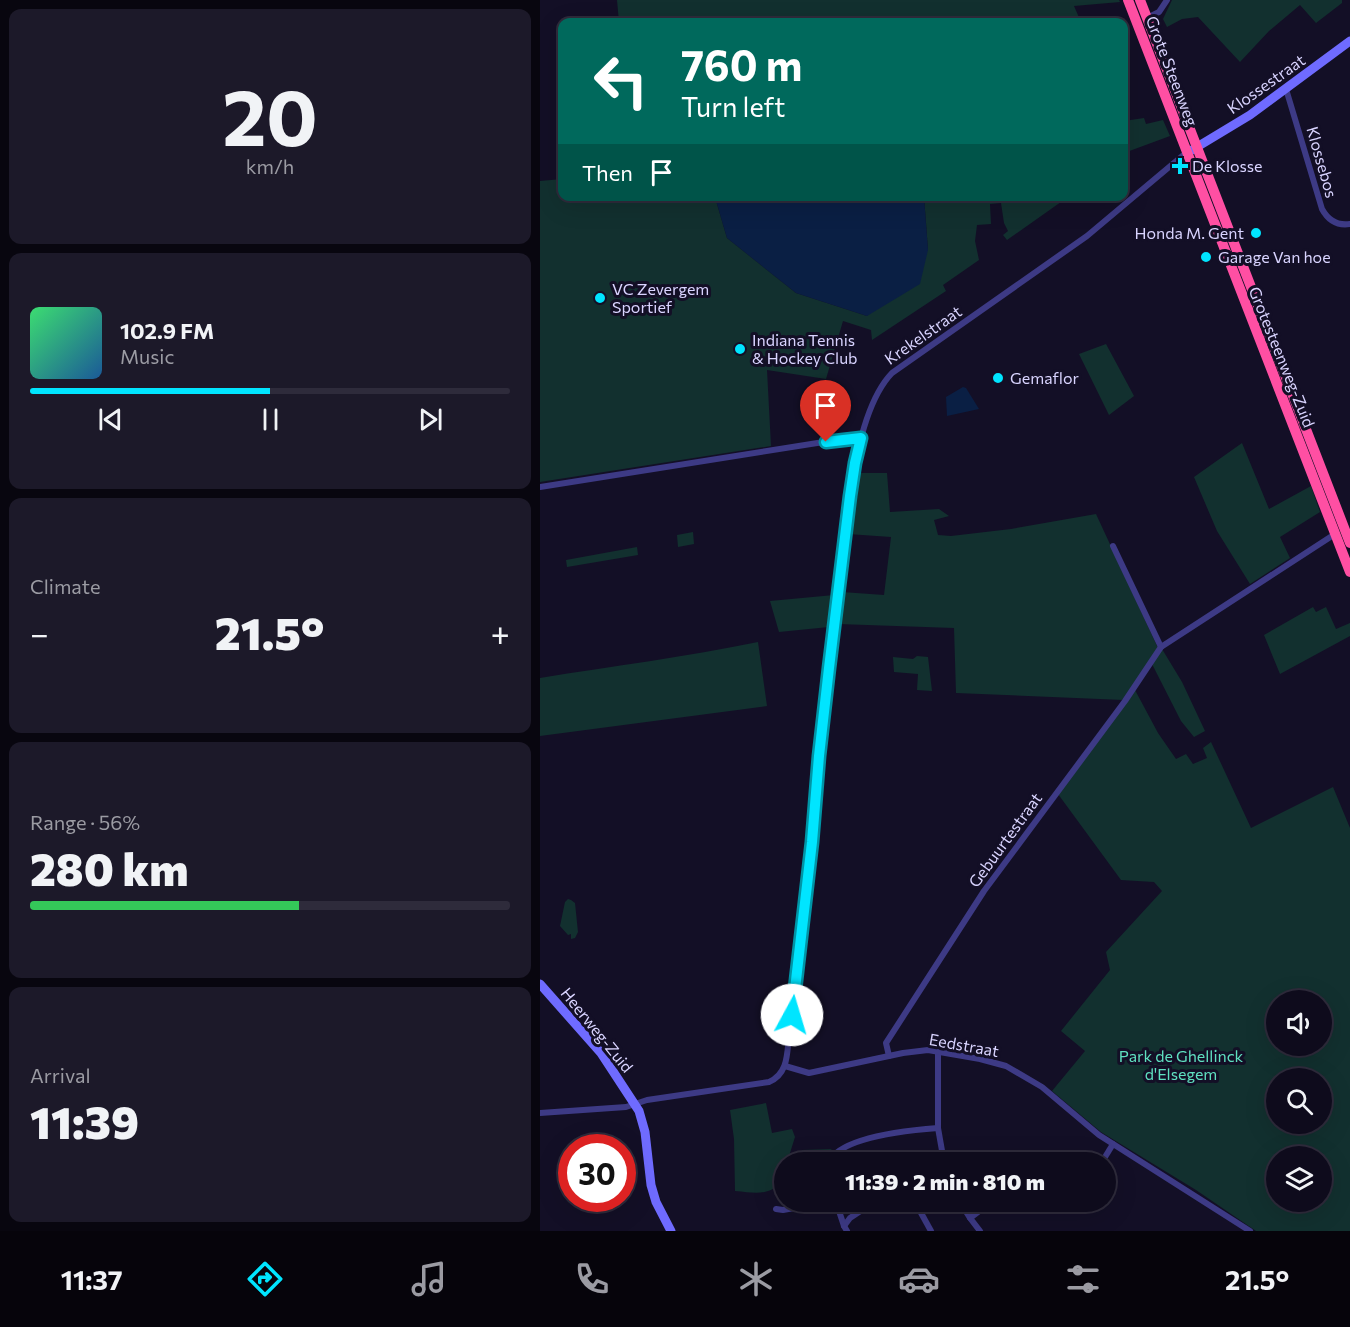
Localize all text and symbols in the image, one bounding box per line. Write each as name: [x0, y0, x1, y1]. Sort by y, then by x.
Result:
street label: Grote Steenweg: [1143, 13, 1202, 129]
text: 760 m: [681, 38, 802, 90]
icon: left: [582, 42, 660, 120]
street label: Klossestraat: [1223, 50, 1309, 117]
text: 20: [222, 67, 318, 162]
text: Turn left: [681, 90, 785, 123]
street label: Klossebos: [1303, 124, 1342, 200]
text: km/h: [246, 154, 294, 178]
icon: arrive: [645, 156, 678, 189]
place label: De Klosse: [1192, 156, 1262, 175]
text: Then: [582, 159, 633, 186]
marker: De Klosse: [1173, 159, 1187, 173]
place label: Honda M. Gent: [1135, 223, 1244, 242]
marker: Honda M. Gent: [1249, 226, 1263, 240]
place label: Garage Van hoe: [1218, 247, 1331, 266]
marker: Garage Van hoe: [1199, 250, 1213, 264]
place label: VC Zevergem Sportief: [612, 279, 709, 316]
street label: Grotesteenweg-Zuid: [1246, 284, 1319, 430]
marker: VC Zevergem Sportief: [593, 291, 607, 305]
street label: Krekelstraat: [881, 301, 965, 368]
text: 102.9 FM: [120, 317, 214, 344]
place label: Indiana Tennis & Hockey Club: [752, 330, 858, 367]
marker: Indiana Tennis & Hockey Club: [733, 342, 747, 356]
text: Music: [120, 344, 174, 368]
place label: Gemaflor: [1010, 368, 1079, 387]
marker: Gemaflor: [991, 371, 1005, 385]
pin: [800, 380, 851, 442]
icon: arrive: [809, 389, 842, 422]
icon: previous: [94, 403, 127, 436]
icon: pause: [254, 403, 287, 436]
icon: next: [414, 403, 447, 436]
text: Climate: [30, 574, 100, 598]
text: 21.5°: [215, 604, 325, 659]
text: −: [30, 612, 49, 653]
text: +: [491, 612, 510, 653]
street label: Gebuurtestraat: [964, 788, 1045, 891]
text: Range · 56%: [30, 810, 140, 834]
text: 280 km: [30, 840, 188, 895]
street label: Heerweg-Zuid: [557, 983, 637, 1076]
position arrow: [760, 983, 824, 1047]
map controls: [1266, 990, 1332, 1212]
button: sound: [1266, 990, 1332, 1056]
street label: Eedstraat: [928, 1029, 1001, 1060]
park label: Park de Ghellinck d'Elsegem: [1119, 1046, 1244, 1083]
text: Arrival: [30, 1063, 91, 1087]
button: search: [1266, 1068, 1332, 1134]
text: 11:39: [30, 1093, 139, 1148]
speed limit sign: 30: [558, 1134, 636, 1212]
button: layers: [1266, 1146, 1332, 1212]
text: 11:39 · 2 min · 810 m: [845, 1168, 1045, 1195]
icon: directions: [244, 1258, 286, 1300]
icon: music: [408, 1258, 450, 1300]
icon: phone: [571, 1258, 613, 1300]
icon: climate: [735, 1258, 777, 1300]
icon: car: [898, 1258, 940, 1300]
icon: filters: [1062, 1258, 1104, 1300]
text: 11:37: [61, 1263, 123, 1296]
text: 21.5°: [1225, 1263, 1289, 1296]

